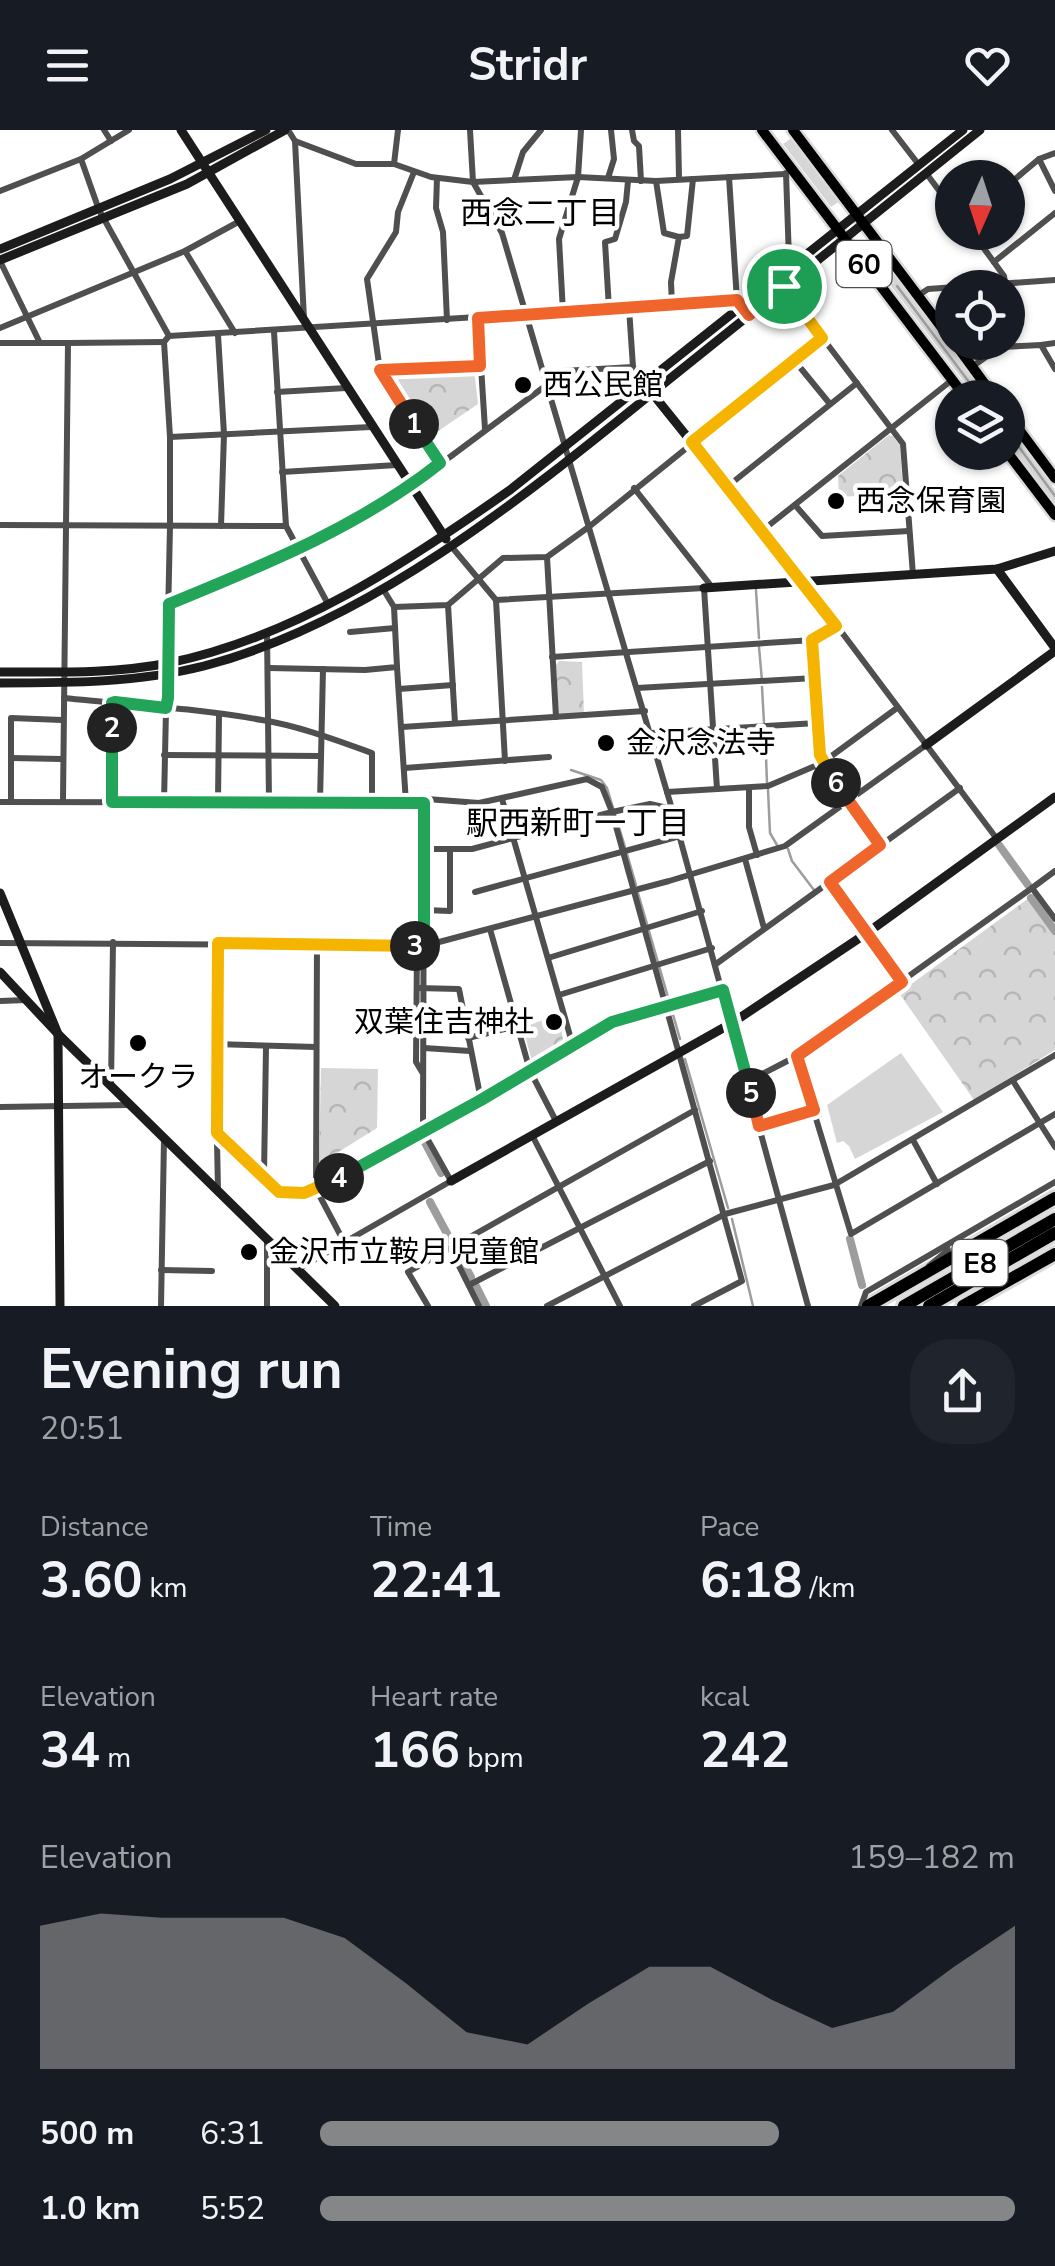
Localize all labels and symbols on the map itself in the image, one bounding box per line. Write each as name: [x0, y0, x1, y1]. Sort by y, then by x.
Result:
north arrow: [935, 160, 1025, 250]
district label: 西念二丁目: [460, 192, 620, 235]
road number: 60: [836, 241, 892, 287]
pin: [742, 244, 827, 329]
place label: 西公民館: [543, 365, 663, 406]
marker: 西公民館: [512, 374, 534, 396]
pin: 1: [389, 399, 439, 449]
place label: 西念保育園: [856, 481, 1006, 522]
marker: 西念保育園: [825, 490, 847, 512]
pin: 2: [87, 703, 137, 753]
place label: 金沢念法寺: [626, 723, 776, 764]
marker: 金沢念法寺: [595, 732, 617, 754]
pin: 6: [811, 758, 861, 808]
district label: 駅西新町一丁目: [466, 802, 690, 845]
pin: 3: [390, 921, 440, 971]
place label: 双葉住吉神社: [354, 1002, 534, 1043]
marker: 双葉住吉神社: [543, 1011, 565, 1033]
marker: オークラ: [127, 1032, 149, 1054]
place label: オークラ: [78, 1057, 198, 1098]
pin: 5: [726, 1068, 776, 1118]
pin: 4: [314, 1153, 364, 1203]
place label: 金沢市立鞍月児童館: [269, 1232, 539, 1273]
road number: E8: [952, 1240, 1008, 1286]
marker: 金沢市立鞍月児童館: [238, 1241, 260, 1263]

